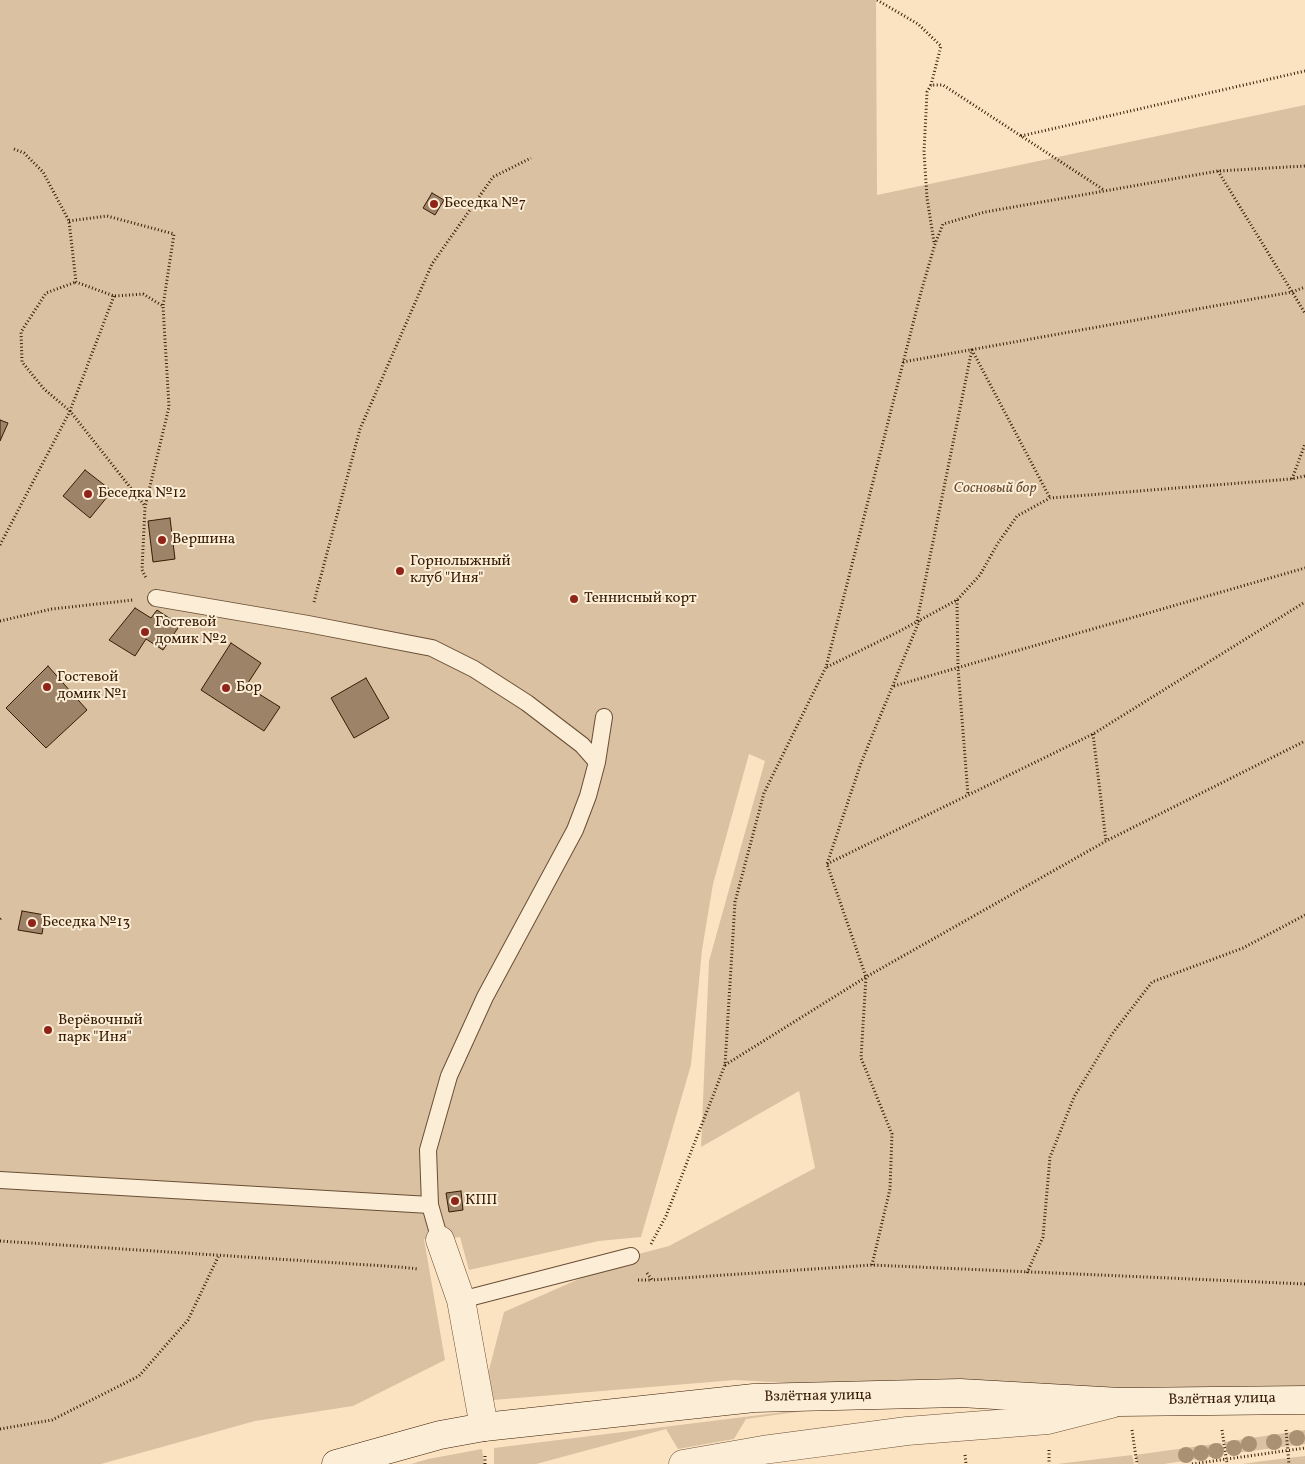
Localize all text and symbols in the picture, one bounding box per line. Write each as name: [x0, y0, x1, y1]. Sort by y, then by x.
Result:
place label: Беседка №7: [444, 195, 526, 213]
marker: Беседка №7: [428, 198, 440, 210]
park label: Сосновый бор: [954, 480, 1036, 498]
place label: Беседка №12: [98, 485, 186, 503]
marker: Беседка №12: [82, 488, 94, 500]
place label: Вершина: [172, 531, 235, 549]
marker: Вершина: [156, 534, 168, 546]
place label: Горнолыжный клуб "Иня": [410, 553, 511, 588]
marker: Горнолыжный клуб "Иня": [394, 565, 406, 577]
place label: Теннисный корт: [584, 590, 697, 608]
marker: Теннисный корт: [568, 593, 580, 605]
place label: Гостевой домик №2: [155, 614, 227, 649]
marker: Гостевой домик №2: [139, 626, 151, 638]
place label: Гостевой домик №1: [57, 669, 127, 704]
place label: Бор: [236, 679, 262, 697]
marker: Гостевой домик №1: [41, 681, 53, 693]
marker: Бор: [220, 682, 232, 694]
place label: Беседка №13: [42, 914, 130, 932]
marker: Беседка №13: [26, 917, 38, 929]
place label: Верёвочный парк "Иня": [58, 1012, 143, 1047]
marker: Верёвочный парк "Иня": [42, 1024, 54, 1036]
place label: КПП: [465, 1192, 497, 1210]
marker: КПП: [449, 1195, 461, 1207]
street label: Взлётная улица: [764, 1387, 872, 1407]
street label: Взлётная улица: [1168, 1390, 1276, 1410]

